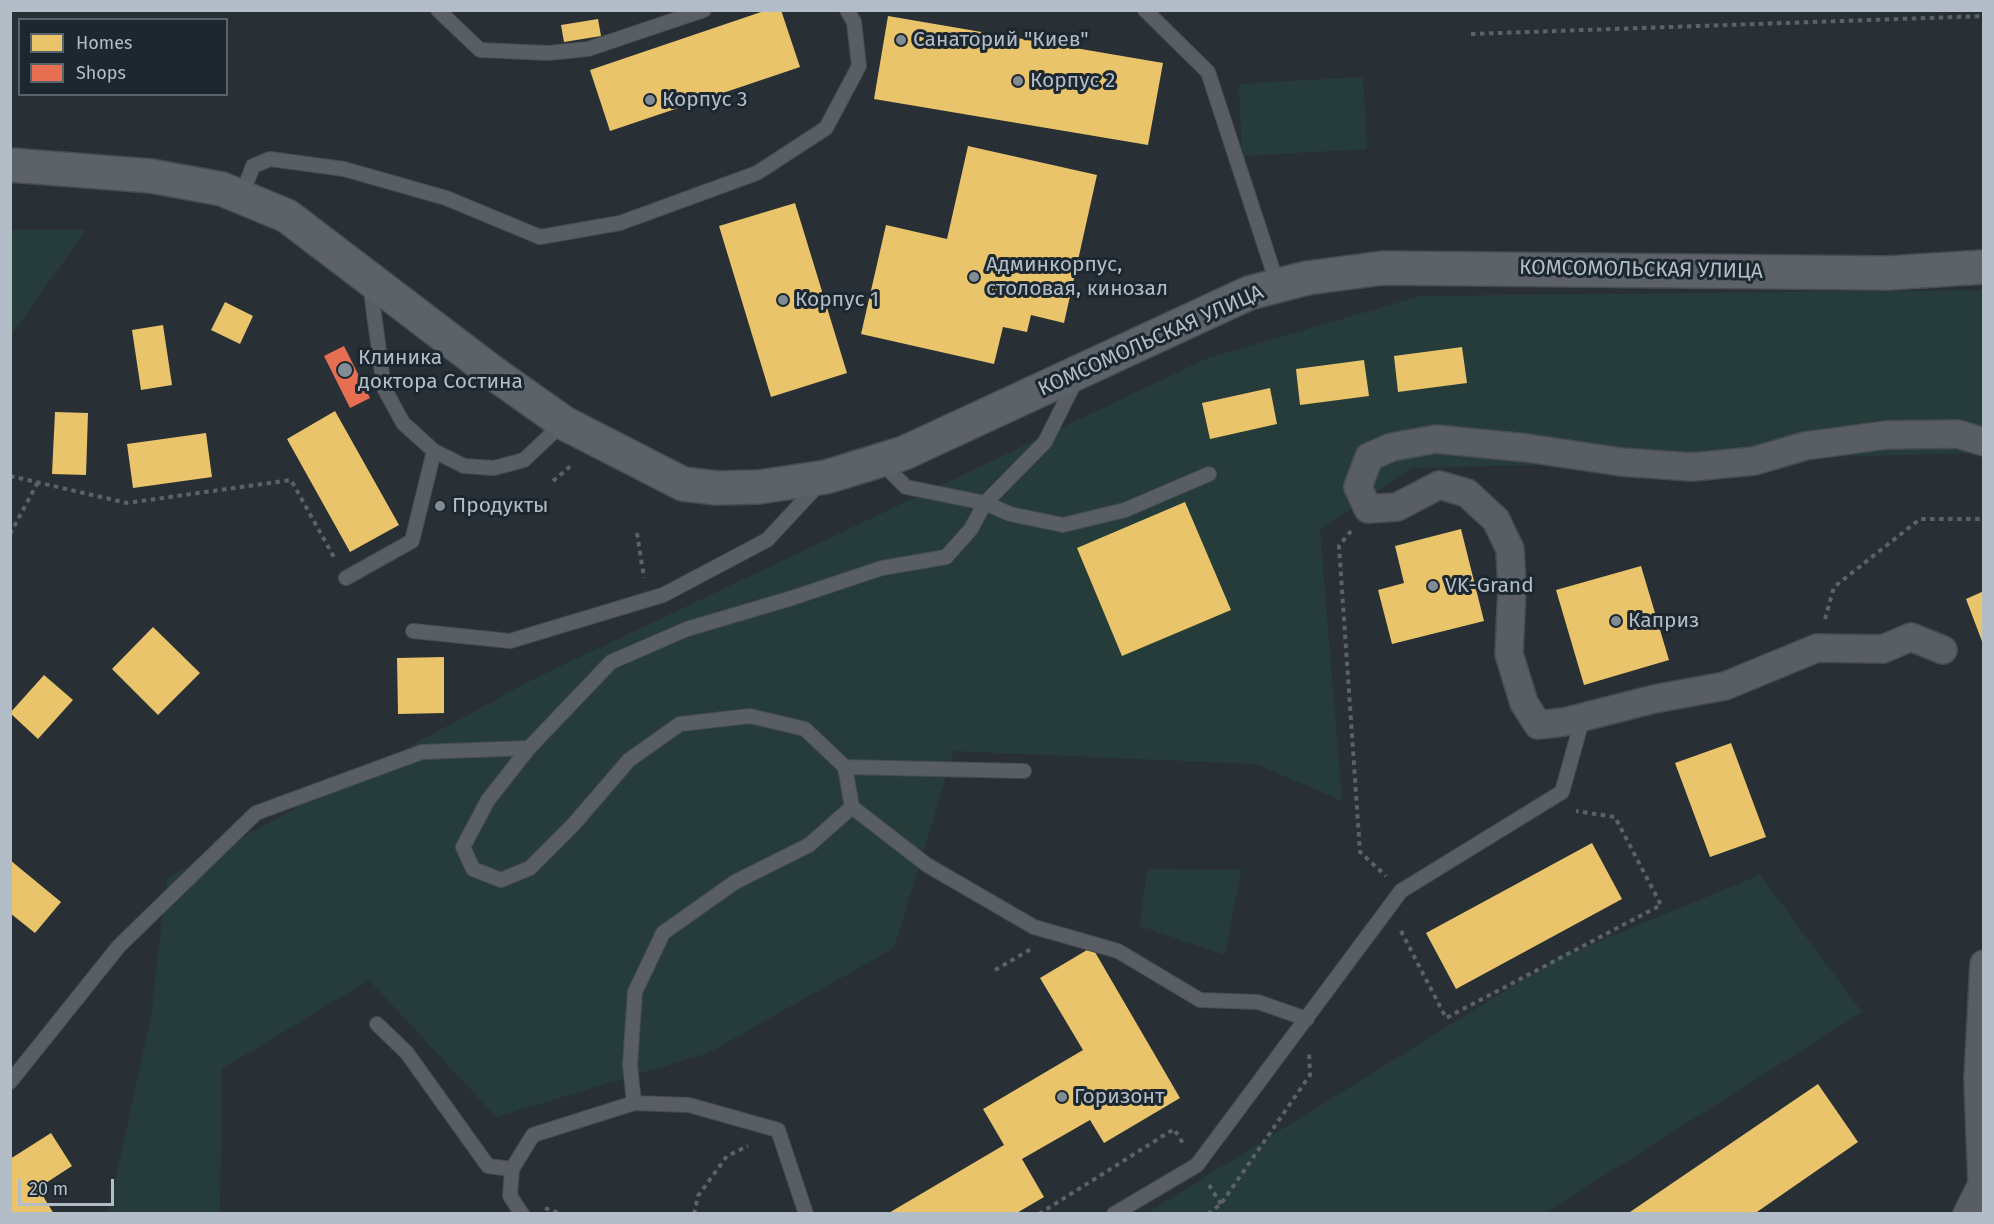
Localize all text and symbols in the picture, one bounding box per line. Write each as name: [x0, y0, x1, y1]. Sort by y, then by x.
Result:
legend: [18, 18, 228, 96]
place label: Санаторий "Киев": [913, 27, 1089, 53]
text: Homes: [76, 32, 132, 54]
marker: Санаторий "Киев": [894, 33, 908, 47]
text: Shops: [76, 62, 126, 84]
place label: Корпус 2: [1030, 68, 1115, 94]
marker: Корпус 2: [1011, 74, 1025, 88]
place label: Корпус 3: [662, 87, 748, 113]
marker: Корпус 3: [643, 93, 657, 107]
place label: Админкорпус, столовая, кинозал: [986, 252, 1168, 302]
street label: КОМСОМОЛЬСКАЯ УЛИЦА: [1519, 255, 1763, 285]
marker: Админкорпус, столовая, кинозал: [967, 270, 981, 284]
street label: КОМСОМОЛЬСКАЯ УЛИЦА: [1034, 280, 1268, 402]
place label: Корпус 1: [795, 287, 879, 313]
marker: Корпус 1: [776, 293, 790, 307]
place label: Клиника доктора Состина: [358, 345, 523, 395]
marker: Клиника доктора Состина: [336, 361, 354, 379]
place label: Продукты: [452, 493, 549, 519]
marker: Продукты: [433, 499, 447, 513]
place label: VK-Grand: [1445, 573, 1534, 599]
marker: VK-Grand: [1426, 579, 1440, 593]
place label: Каприз: [1628, 608, 1700, 634]
marker: Каприз: [1609, 614, 1623, 628]
place label: Горизонт: [1074, 1084, 1165, 1110]
marker: Горизонт: [1055, 1090, 1069, 1104]
scale bar: [21, 1167, 117, 1205]
text: 20 m: [29, 1178, 68, 1200]

